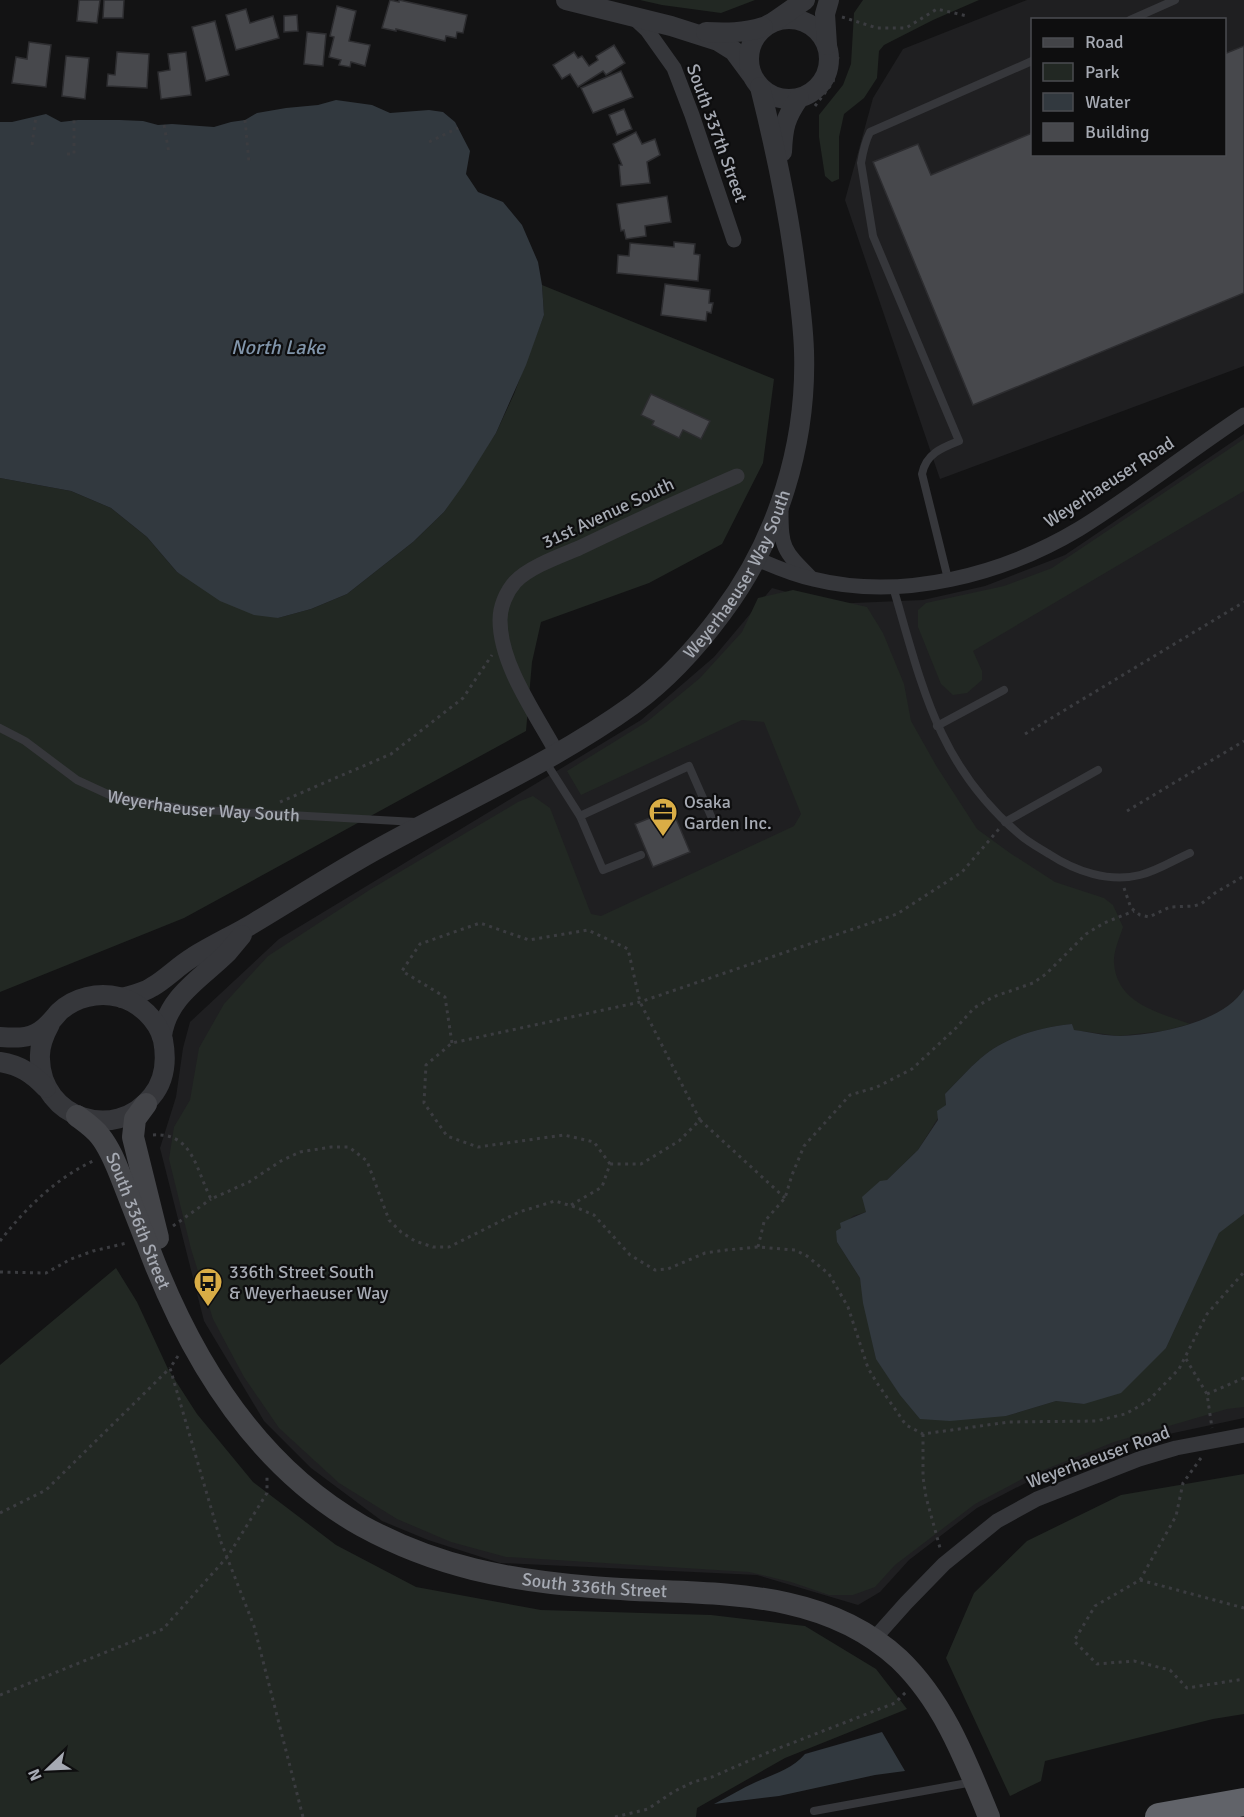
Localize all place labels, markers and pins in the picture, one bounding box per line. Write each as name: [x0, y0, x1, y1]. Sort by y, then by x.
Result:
place label: Osaka Garden Inc.: [684, 791, 772, 834]
office icon: Osaka Garden Inc.: [647, 796, 679, 838]
place label: 336th Street South & Weyerhaeuser Way: [229, 1261, 389, 1304]
bus stop icon: 336th Street South & Weyerhaeuser Way: [192, 1266, 224, 1308]

